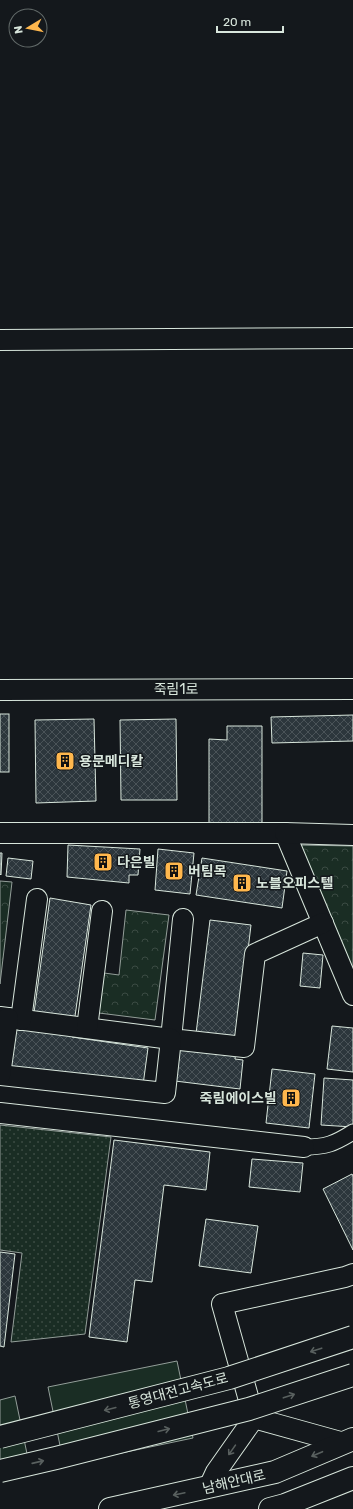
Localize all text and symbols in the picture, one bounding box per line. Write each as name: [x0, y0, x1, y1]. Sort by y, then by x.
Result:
north arrow: [8, 8, 48, 48]
scale bar: [217, 8, 283, 34]
text: 20 m: [223, 15, 251, 29]
text: N: [12, 25, 26, 35]
street label: 죽림1로: [154, 681, 198, 698]
building icon: 용문메디칼: [54, 750, 76, 772]
place label: 용문메디칼: [79, 753, 144, 770]
building icon: 다은빌: [92, 851, 114, 873]
place label: 다은빌: [117, 854, 156, 871]
building icon: 버팀목: [163, 860, 185, 882]
place label: 버팀목: [188, 863, 227, 880]
building icon: 노블오피스텔: [231, 872, 253, 894]
place label: 노블오피스텔: [256, 875, 333, 892]
building icon: 죽림에이스빌: [280, 1087, 302, 1109]
place label: 죽림에이스빌: [200, 1090, 277, 1107]
one-way arrow: [310, 1346, 322, 1354]
street label: 통영대전고속도로: [126, 1369, 230, 1413]
one-way arrow: [283, 1392, 296, 1399]
one-way arrow: [104, 1405, 117, 1413]
one-way arrow: [157, 1426, 170, 1434]
one-way arrow: [228, 1444, 236, 1455]
one-way arrow: [312, 1451, 324, 1459]
one-way arrow: [31, 1458, 44, 1466]
street label: 남해안대로: [201, 1466, 267, 1498]
one-way arrow: [173, 1490, 186, 1498]

